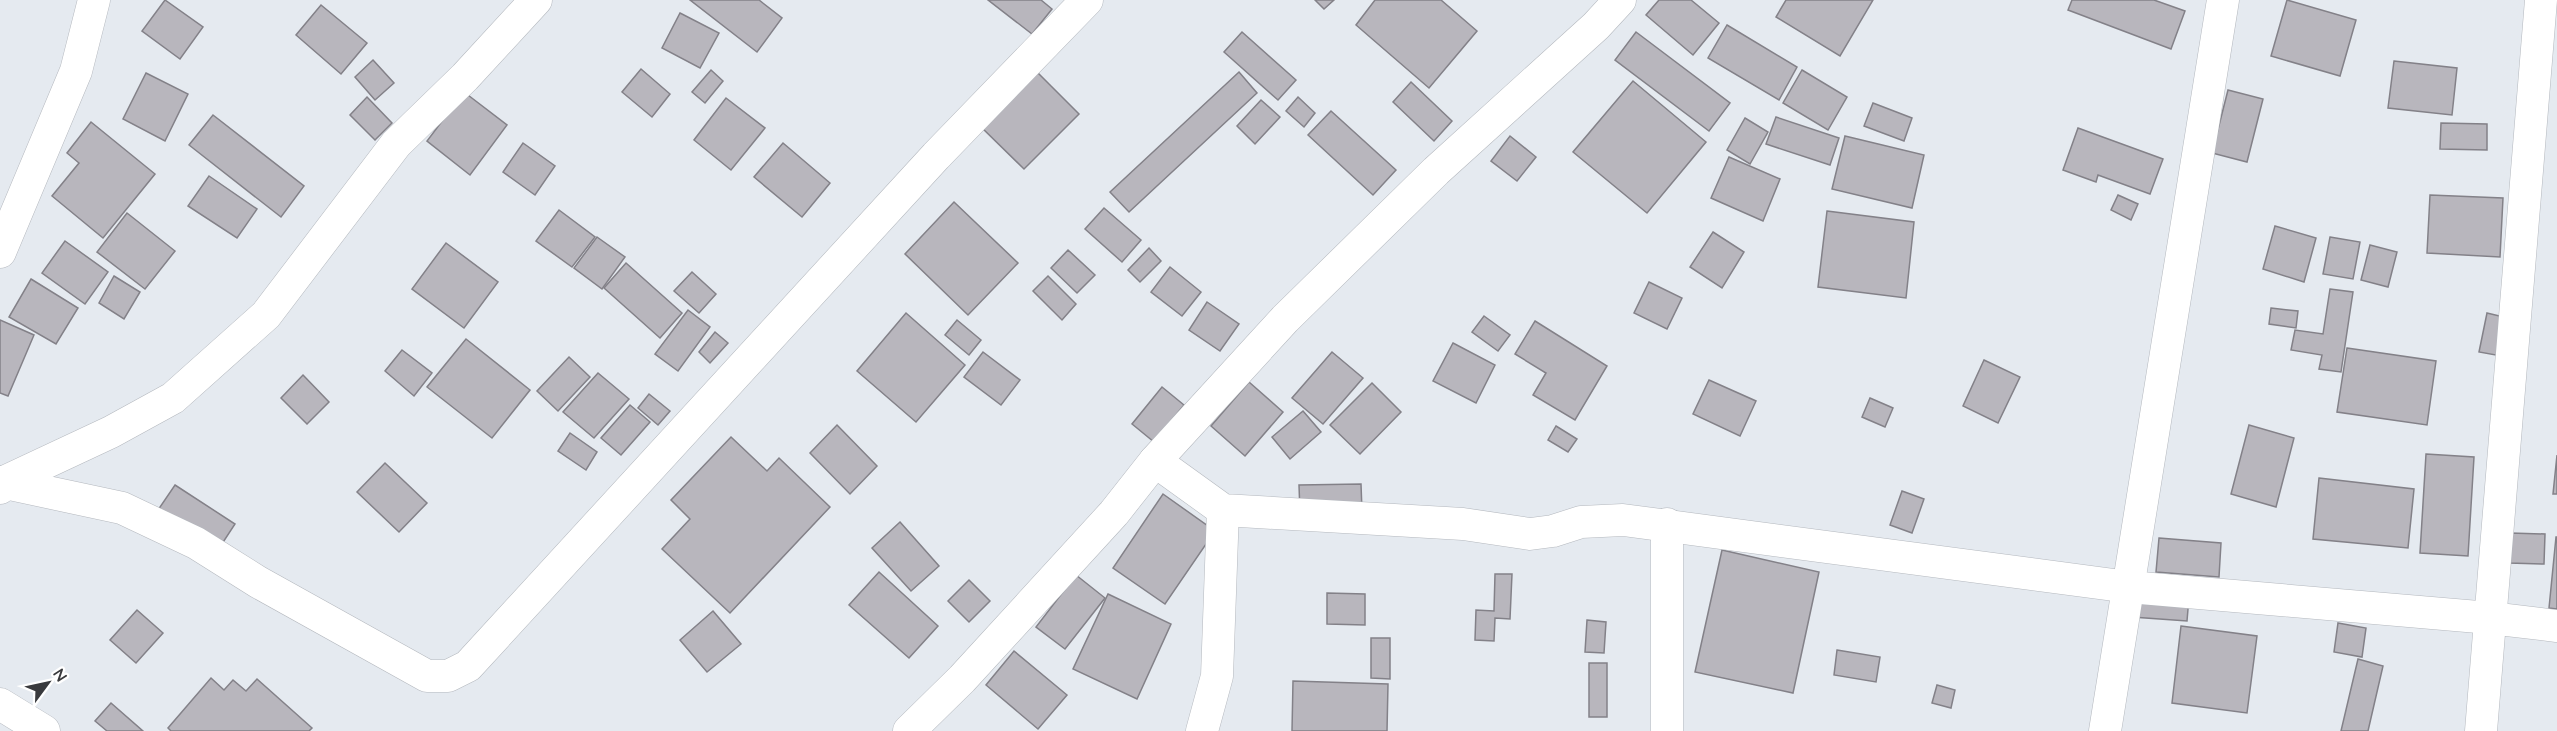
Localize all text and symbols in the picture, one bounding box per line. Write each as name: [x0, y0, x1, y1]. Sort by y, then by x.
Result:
north arrow: [18, 653, 78, 713]
text: N: [49, 664, 72, 685]

